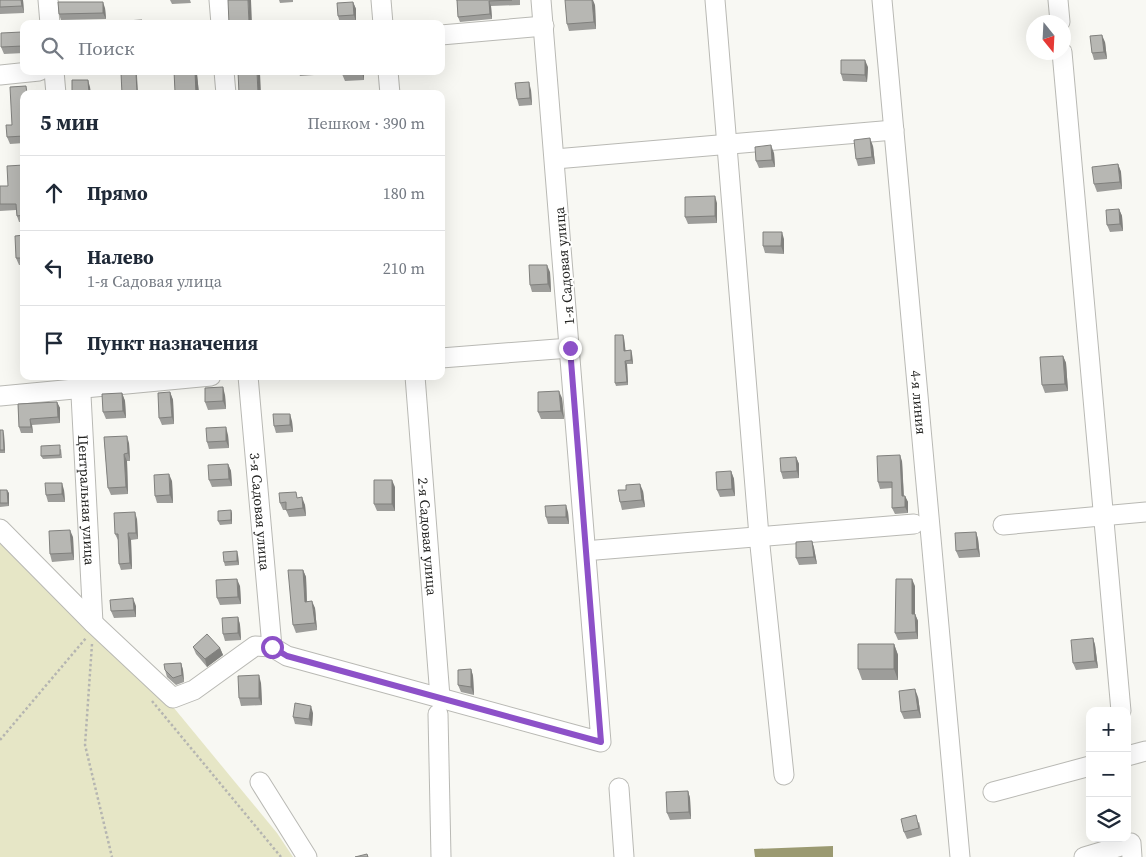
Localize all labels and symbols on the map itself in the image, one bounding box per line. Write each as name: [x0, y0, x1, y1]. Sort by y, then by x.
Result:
north arrow: [1026, 15, 1071, 60]
street label: 1-я Садовая улица: [549, 205, 579, 326]
route end: [559, 337, 582, 360]
street label: 4-я линия: [906, 369, 932, 435]
street label: Центральная улица: [73, 434, 100, 566]
street label: 3-я Садовая улица: [245, 452, 275, 572]
street label: 2-я Садовая улица: [413, 477, 442, 597]
route start: [261, 636, 284, 659]

